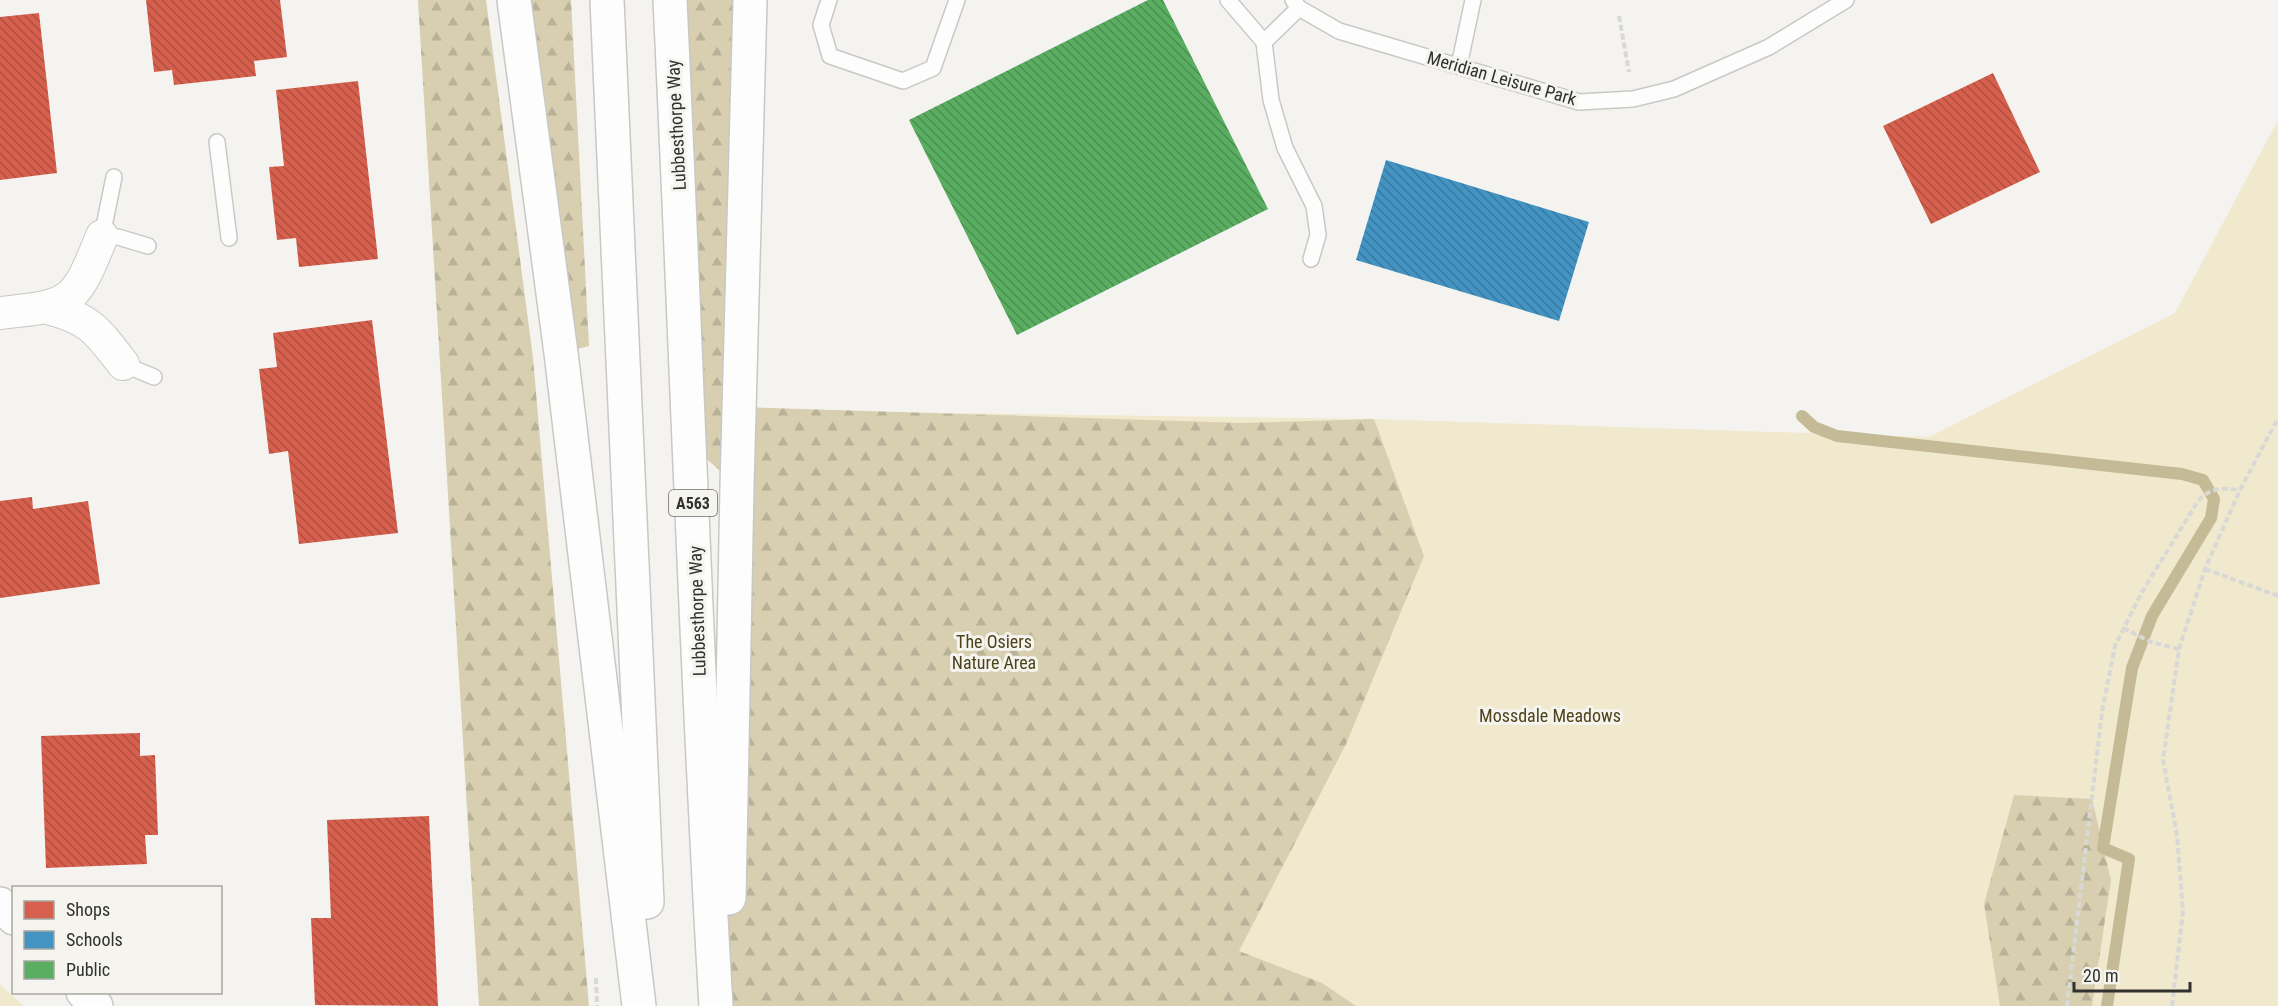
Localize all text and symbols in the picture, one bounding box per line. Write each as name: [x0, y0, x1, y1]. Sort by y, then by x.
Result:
street label: Meridian Leisure Park: [1425, 47, 1579, 109]
street label: Lubbesthorpe Way: [662, 59, 690, 191]
road number: A563: [669, 490, 717, 516]
street label: Lubbesthorpe Way: [684, 545, 710, 677]
park label: The Osiers Nature Area: [952, 631, 1036, 673]
park label: Mossdale Meadows: [1479, 705, 1621, 726]
legend: [12, 886, 222, 994]
text: Shops: [66, 899, 110, 920]
text: Schools: [66, 929, 123, 950]
scale bar: [2074, 955, 2190, 993]
text: Public: [66, 959, 110, 980]
text: 20 m: [2083, 965, 2118, 986]

